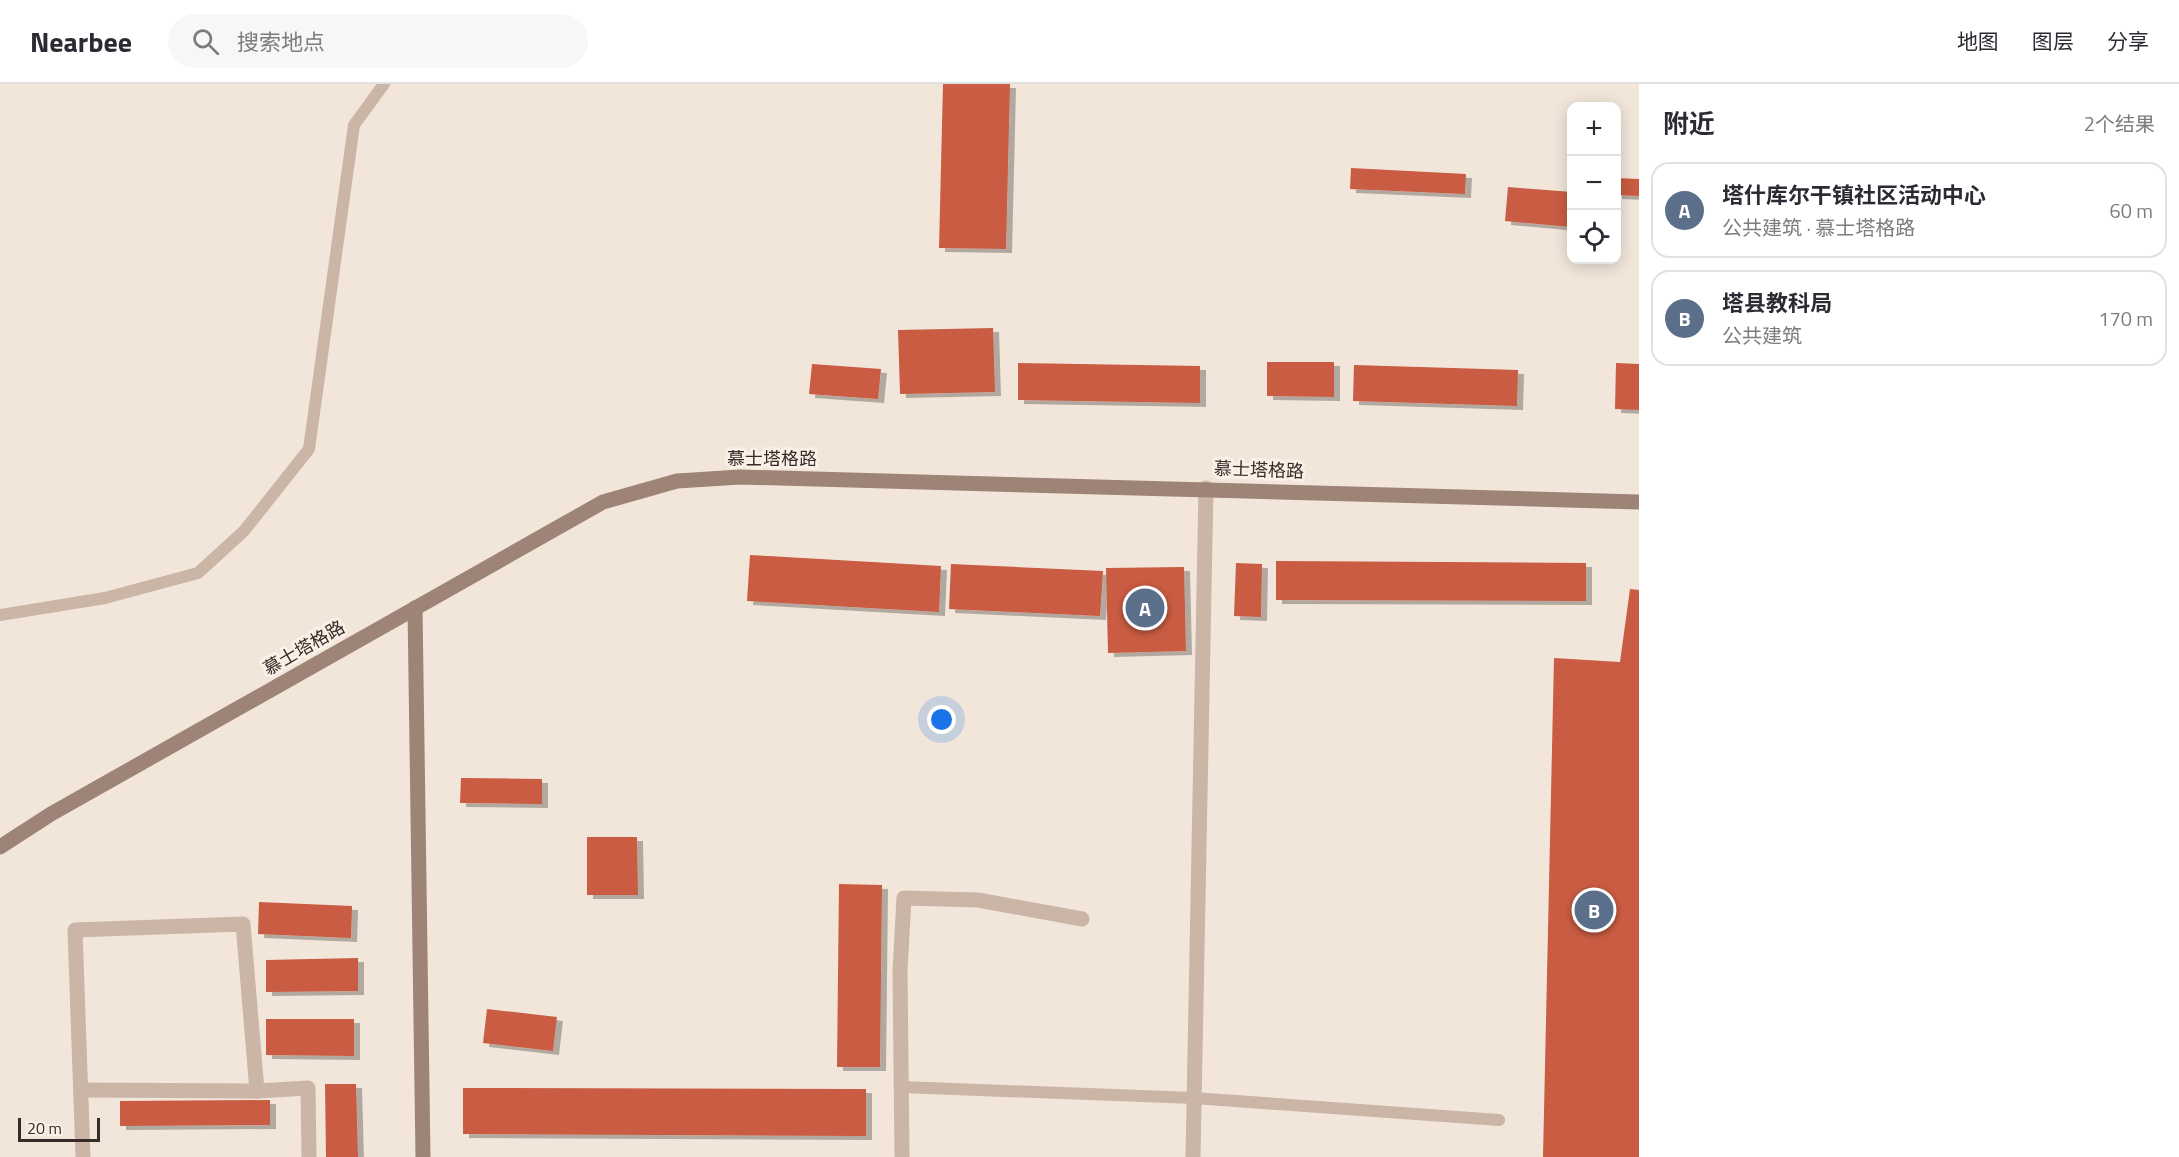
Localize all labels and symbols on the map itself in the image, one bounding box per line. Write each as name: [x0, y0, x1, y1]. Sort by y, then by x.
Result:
street label: 慕士塔格路: [727, 445, 817, 472]
street label: 慕士塔格路: [1214, 454, 1304, 485]
pin: A: [1126, 586, 1164, 630]
street label: 慕士塔格路: [258, 613, 349, 682]
your location: [927, 705, 956, 734]
pin: B: [1574, 888, 1614, 932]
scale bar: [18, 1115, 100, 1142]

